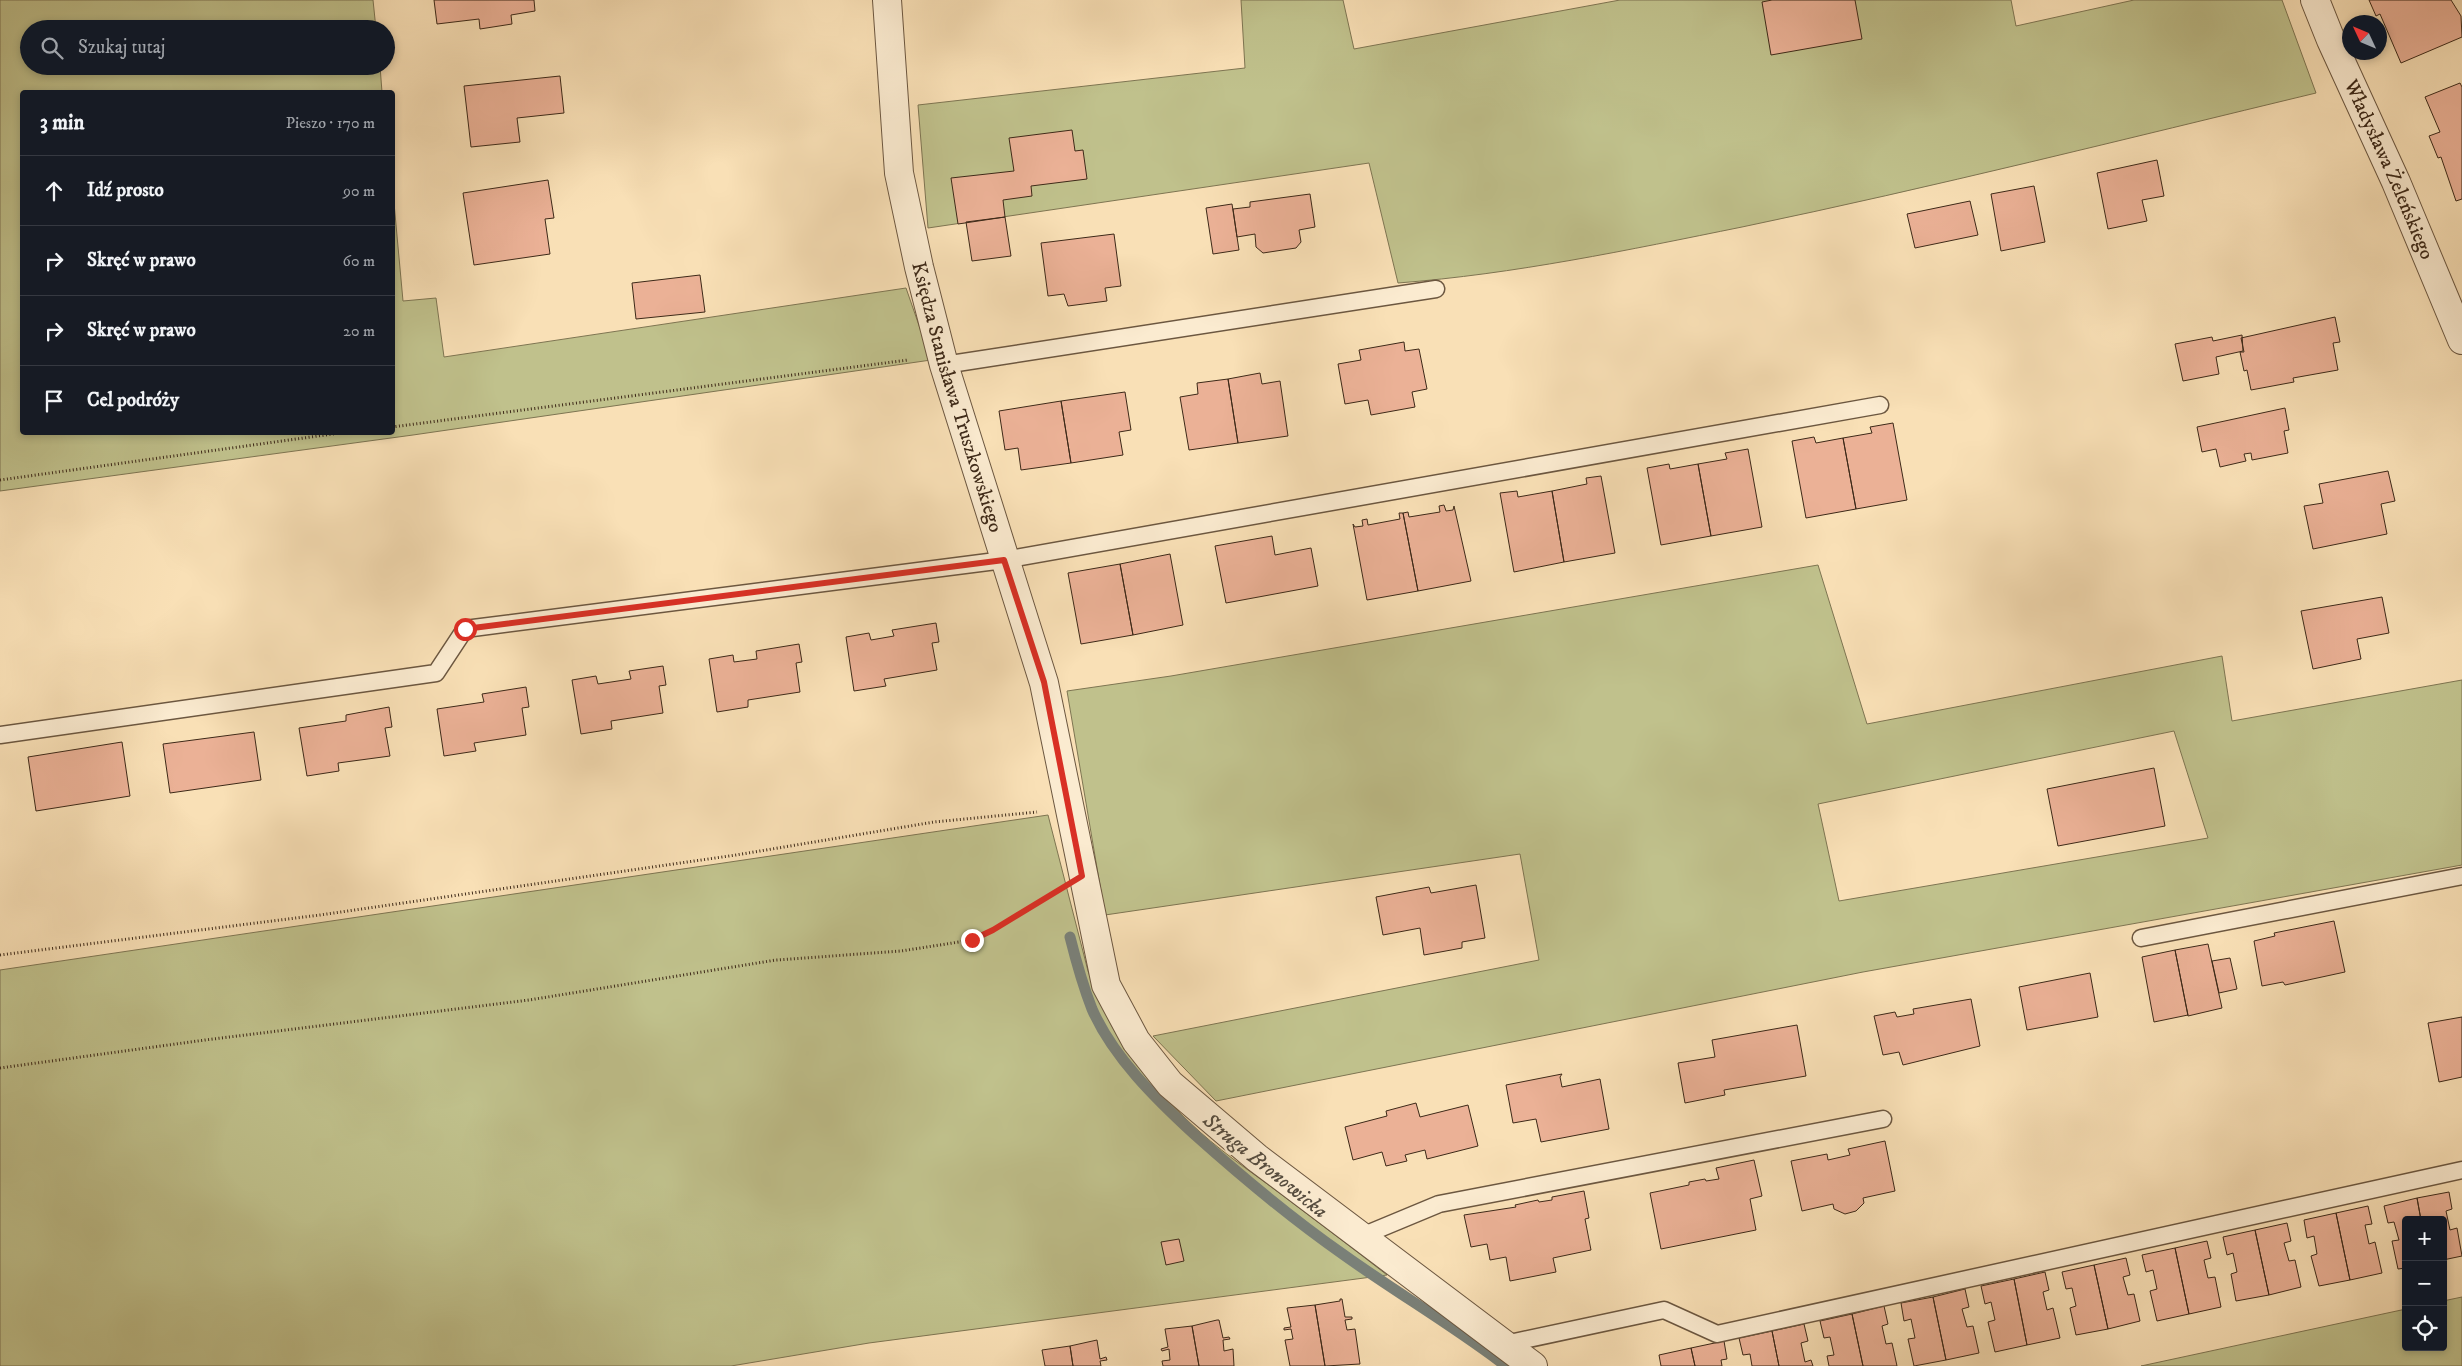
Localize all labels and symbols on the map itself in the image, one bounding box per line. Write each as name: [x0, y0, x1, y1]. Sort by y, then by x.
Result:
north arrow: [2342, 15, 2387, 60]
street label: Władysława Żeleńskiego: [2338, 75, 2439, 263]
street label: Księdza Stanisława Truszkowskiego: [906, 259, 1008, 535]
route start: [454, 618, 477, 641]
route end: [961, 929, 984, 952]
water label: Struga Bronowicka: [1197, 1107, 1333, 1224]

